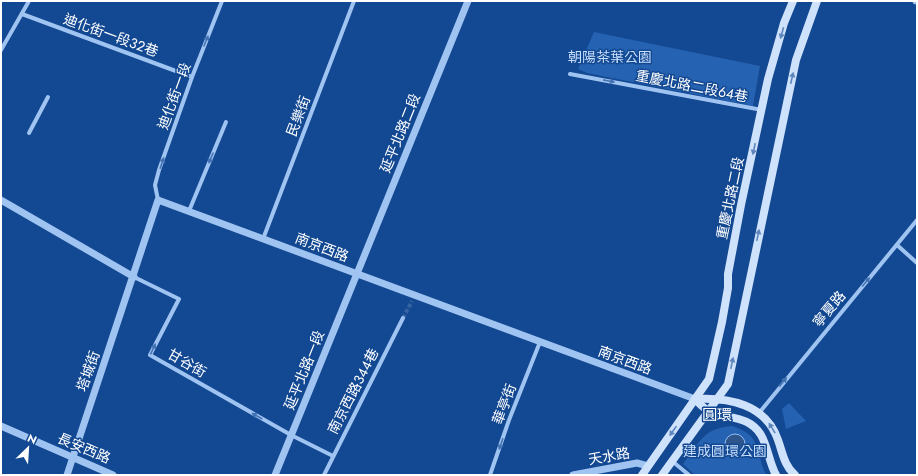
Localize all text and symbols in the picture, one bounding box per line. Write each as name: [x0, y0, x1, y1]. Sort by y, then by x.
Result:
street label: 迪化街一段32巷: [61, 9, 161, 61]
one-way arrow: [778, 27, 784, 40]
one-way arrow: [204, 34, 210, 46]
park label: 朝陽茶葉公園: [568, 47, 652, 67]
street label: 迪化街一段: [153, 60, 195, 132]
street label: 重慶北路二段64巷: [634, 65, 750, 107]
one-way arrow: [790, 72, 796, 84]
one-way arrow: [602, 79, 615, 85]
street label: 延平北路二段: [375, 90, 425, 176]
street label: 民樂街: [281, 93, 315, 139]
one-way arrow: [750, 142, 756, 155]
one-way arrow: [208, 152, 214, 163]
street label: 重慶北路二段: [711, 155, 749, 241]
one-way arrow: [159, 156, 165, 168]
street label: 南京西路: [292, 228, 352, 266]
one-way arrow: [755, 229, 761, 241]
one-way arrow: [862, 277, 871, 288]
street label: 寧夏路: [808, 286, 850, 332]
street label: 延平北路一段: [279, 327, 329, 413]
street label: 南京西路: [595, 341, 655, 379]
one-way arrow: [150, 343, 156, 355]
street label: 甘谷街: [164, 344, 210, 382]
street label: 南京西路344巷: [323, 345, 383, 437]
street label: 塔城街: [71, 348, 105, 394]
one-way arrow: [729, 356, 735, 369]
one-way arrow: [779, 377, 788, 388]
street label: 華亭街: [487, 381, 521, 427]
district label: 圓環: [702, 404, 732, 426]
one-way arrow: [251, 412, 263, 419]
one-way arrow: [769, 422, 776, 434]
one-way arrow: [669, 426, 677, 437]
north arrow: [8, 428, 48, 468]
street label: 長安西路: [54, 428, 114, 468]
text: N: [25, 430, 40, 448]
one-way arrow: [497, 438, 503, 450]
park label: 建成圓環公園: [683, 441, 767, 461]
street label: 天水路: [587, 443, 631, 469]

